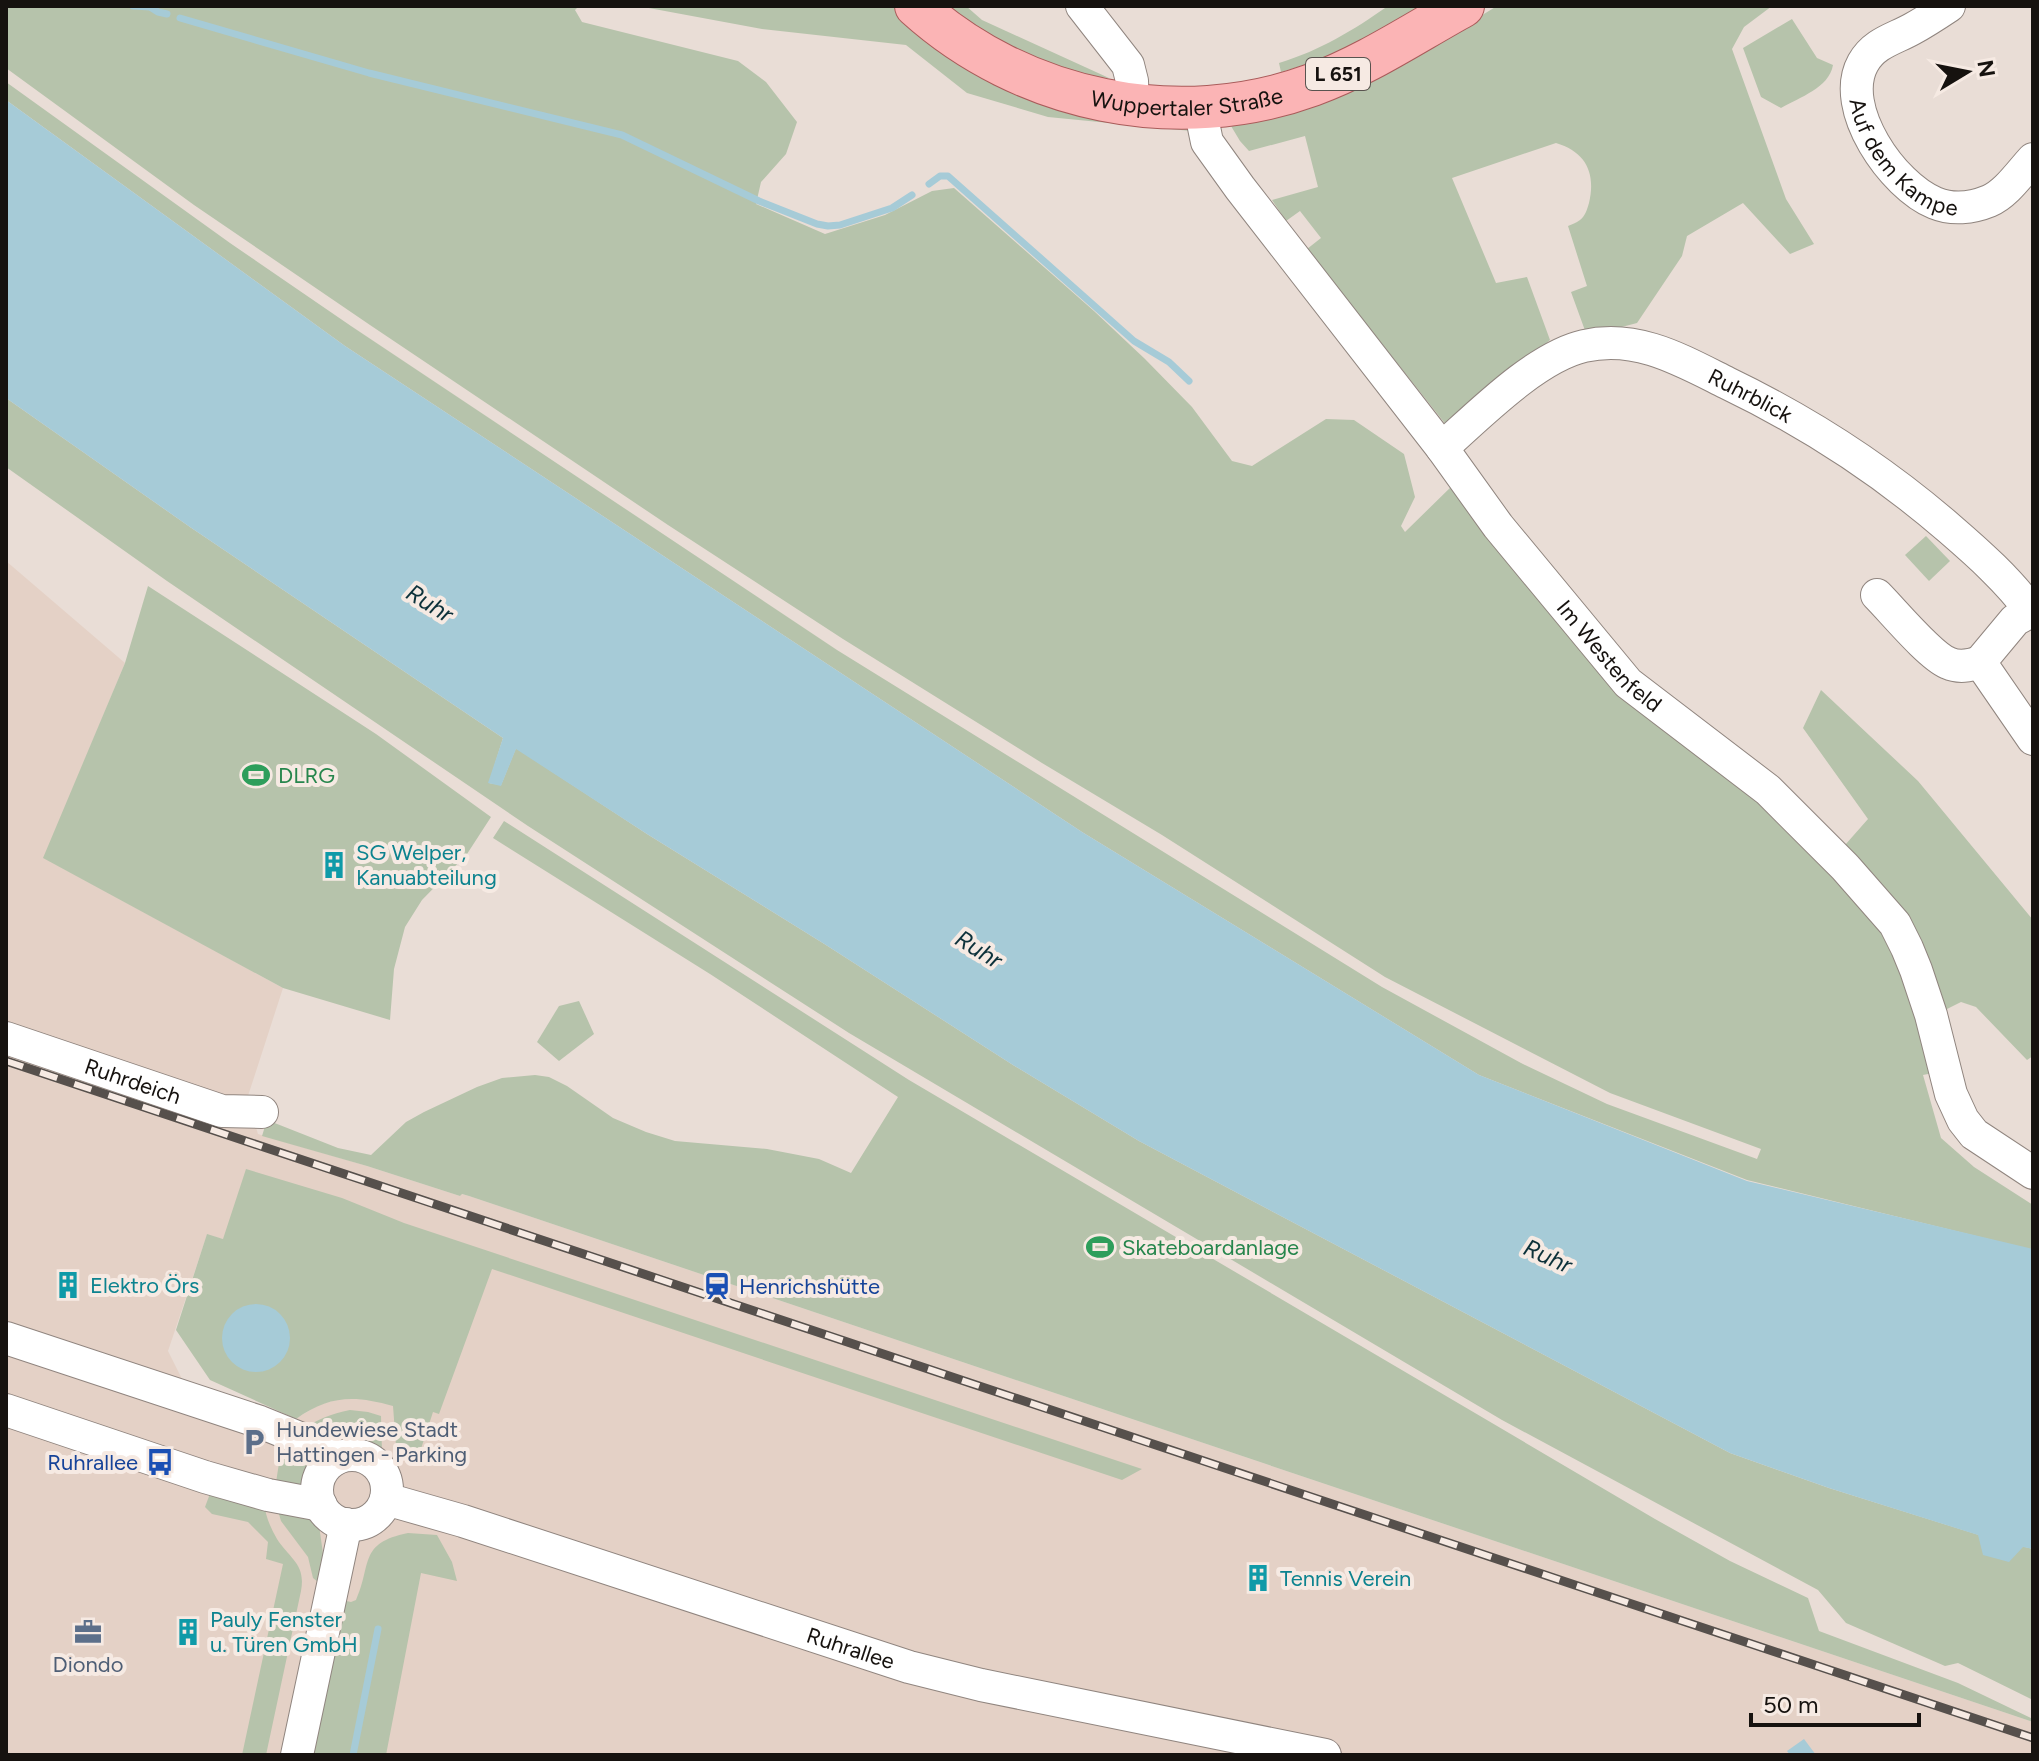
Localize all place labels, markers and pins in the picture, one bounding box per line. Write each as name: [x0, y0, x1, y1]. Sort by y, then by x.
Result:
sports icon: DLRG: [241, 760, 271, 790]
place label: DLRG: [278, 762, 335, 789]
place label: SG Welper, Kanuabteilung: [356, 839, 497, 891]
building icon: SG Welper, Kanuabteilung: [319, 850, 349, 880]
sports icon: Skateboardanlage: [1085, 1232, 1115, 1262]
place label: Skateboardanlage: [1122, 1234, 1299, 1261]
building icon: Elektro Örs: [53, 1270, 83, 1300]
station icon: Henrichshütte: [702, 1271, 732, 1301]
place label: Elektro Örs: [90, 1272, 199, 1299]
place label: Henrichshütte: [739, 1273, 880, 1300]
place label: Hundewiese Stadt Hattingen - Parking: [276, 1416, 467, 1468]
parking icon: Hundewiese Stadt Hattingen - Parking: [239, 1427, 269, 1457]
bus stop icon: Ruhrallee: [145, 1447, 175, 1477]
place label: Ruhrallee: [47, 1449, 138, 1476]
building icon: Tennis Verein: [1243, 1563, 1273, 1593]
place label: Tennis Verein: [1280, 1565, 1411, 1592]
place label: Pauly Fenster u. Türen GmbH: [210, 1606, 358, 1658]
office icon: Diondo: [73, 1617, 103, 1647]
building icon: Pauly Fenster u. Türen GmbH: [173, 1617, 203, 1647]
place label: Diondo: [53, 1651, 123, 1678]

